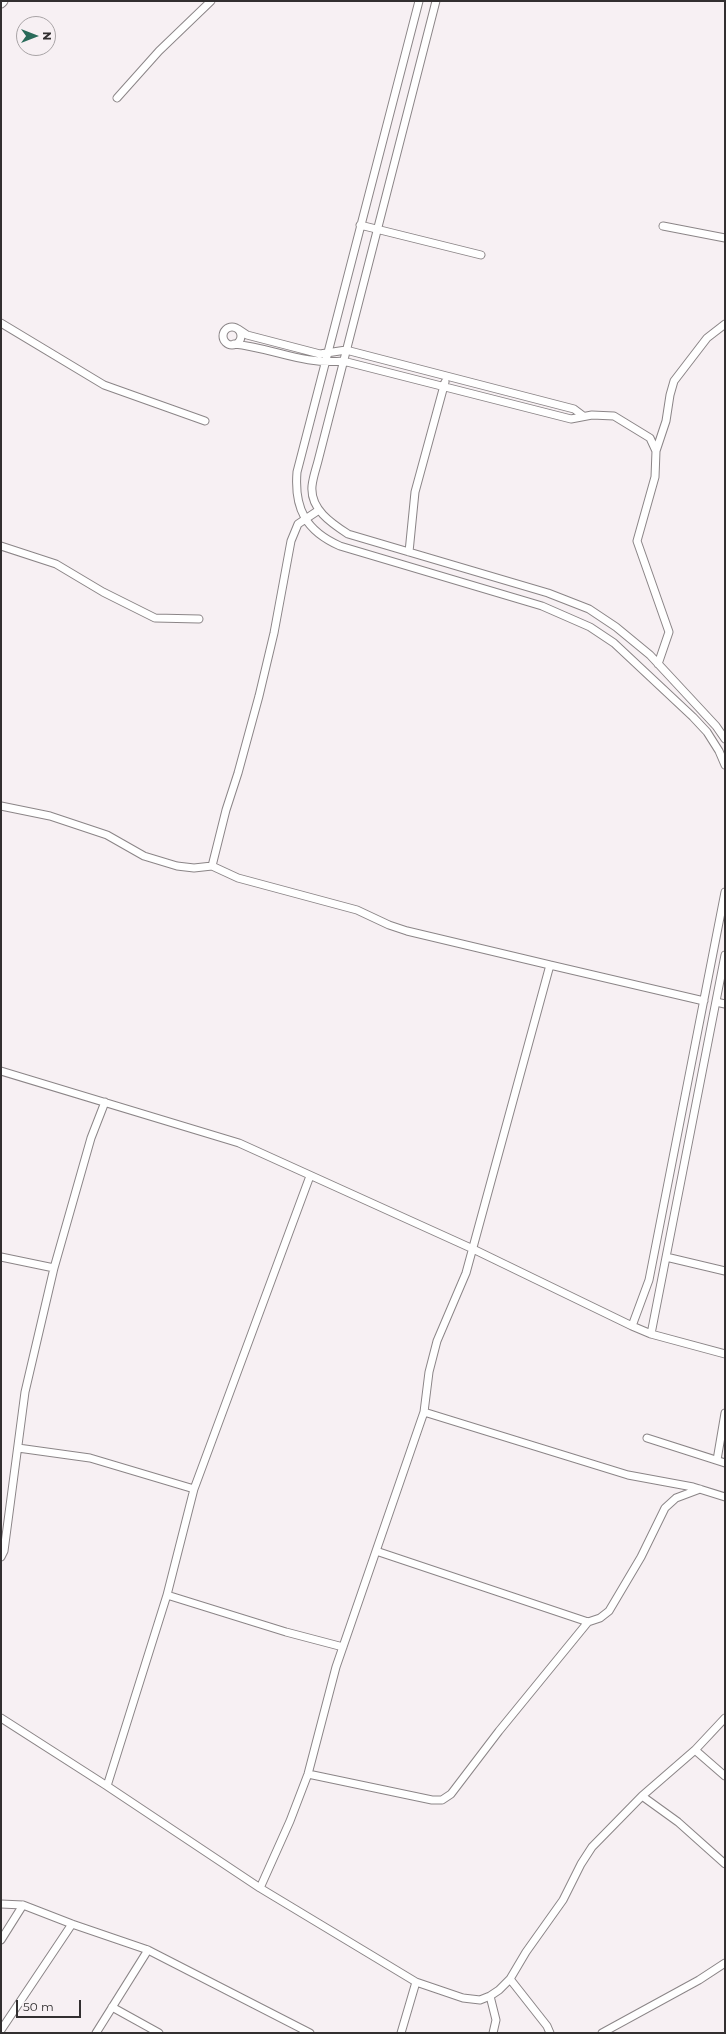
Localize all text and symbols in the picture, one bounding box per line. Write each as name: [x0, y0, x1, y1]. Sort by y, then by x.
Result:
north arrow: [16, 16, 56, 56]
text: N: [40, 32, 54, 40]
scale bar: [18, 1992, 83, 2018]
text: 50 m: [23, 1999, 54, 2014]

